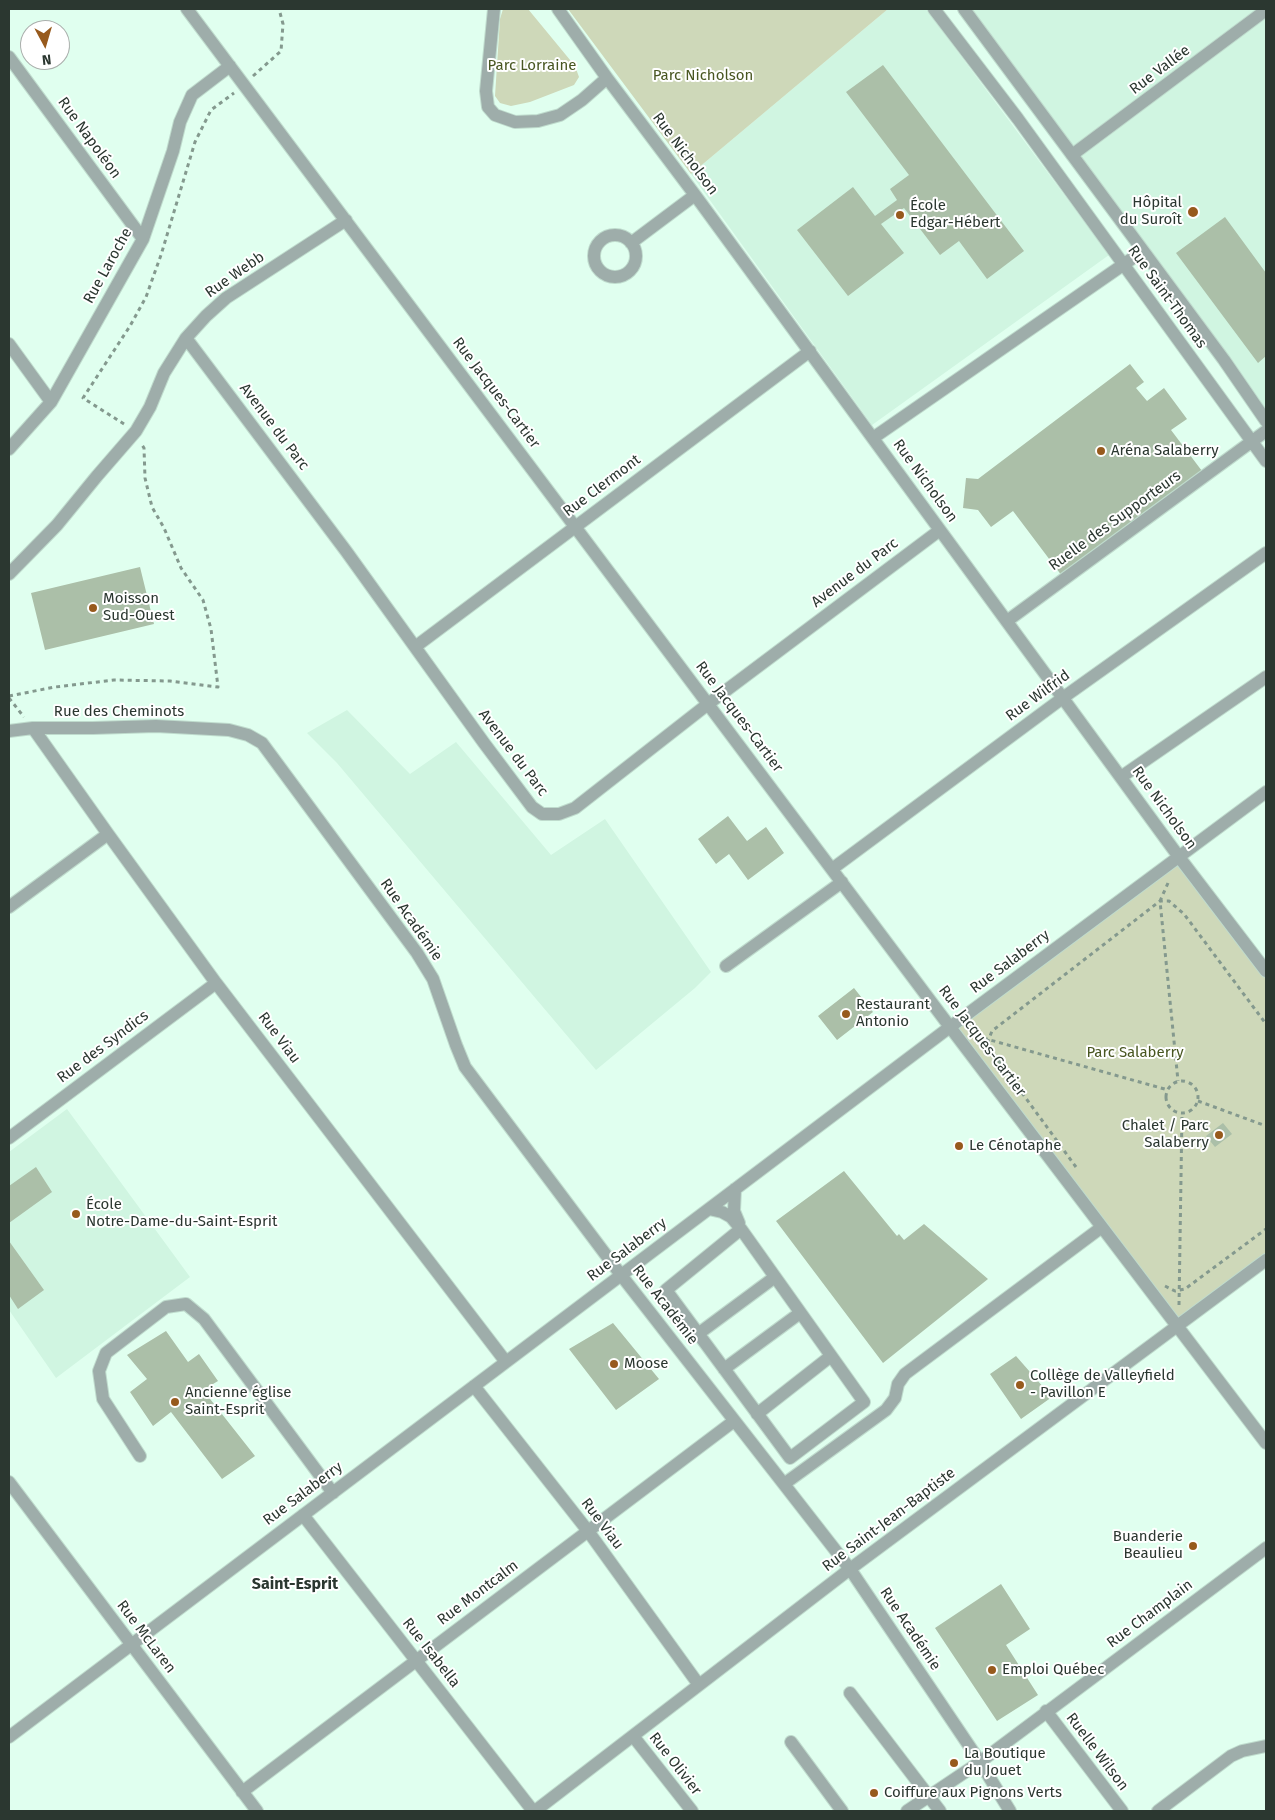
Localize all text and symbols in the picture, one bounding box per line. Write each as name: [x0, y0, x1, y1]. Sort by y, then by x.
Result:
north arrow: [20, 20, 70, 70]
street label: Rue Vallée: [1126, 42, 1194, 98]
text: N: [41, 50, 52, 68]
park label: Parc Lorraine: [488, 57, 576, 75]
park label: Parc Nicholson: [653, 67, 753, 85]
street label: Rue Napoléon: [53, 94, 125, 182]
street label: Rue Nicholson: [648, 109, 722, 199]
place label: Hôpital du Suroît: [1120, 194, 1182, 229]
place label: École Edgar-Hébert: [910, 197, 1000, 232]
marker: Hôpital du Suroît: [1186, 205, 1200, 219]
marker: École Edgar-Hébert: [894, 209, 906, 221]
street label: Rue Laroche: [80, 225, 136, 307]
street label: Rue Saint-Thomas: [1124, 242, 1210, 352]
street label: Rue Webb: [202, 248, 268, 302]
street label: Rue Jacques-Cartier: [448, 334, 544, 452]
street label: Avenue du Parc: [236, 380, 312, 474]
street label: Rue Nicholson: [889, 436, 961, 526]
place label: Aréna Salaberry: [1111, 442, 1219, 460]
marker: Aréna Salaberry: [1095, 445, 1107, 457]
street label: Rue Clermont: [560, 451, 644, 521]
street label: Ruelle des Supporteurs: [1045, 467, 1185, 575]
street label: Avenue du Parc: [808, 535, 902, 611]
place label: Moisson Sud-Ouest: [103, 590, 175, 625]
marker: Moisson Sud-Ouest: [87, 602, 99, 614]
street label: Rue Jacques-Cartier: [691, 658, 787, 776]
street label: Rue Wilfrid: [1002, 667, 1074, 725]
street label: Rue des Cheminots: [54, 703, 184, 721]
street label: Avenue du Parc: [475, 706, 551, 800]
street label: Rue Nicholson: [1128, 763, 1200, 853]
street label: Rue Académie: [376, 875, 446, 965]
street label: Rue Salaberry: [967, 926, 1053, 998]
street label: Rue Jacques-Cartier: [934, 982, 1030, 1100]
place label: Restaurant Antonio: [856, 996, 930, 1031]
street label: Rue des Syndics: [54, 1007, 152, 1087]
marker: Restaurant Antonio: [840, 1008, 852, 1020]
street label: Rue Viau: [254, 1009, 304, 1067]
park label: Parc Salaberry: [1086, 1044, 1184, 1062]
place label: Chalet / Parc Salaberry: [1122, 1117, 1209, 1152]
marker: Chalet / Parc Salaberry: [1213, 1129, 1225, 1141]
place label: Le Cénotaphe: [969, 1137, 1061, 1155]
marker: Le Cénotaphe: [953, 1140, 965, 1152]
place label: École Notre-Dame-du-Saint-Esprit: [86, 1196, 277, 1231]
marker: École Notre-Dame-du-Saint-Esprit: [70, 1208, 82, 1220]
street label: Rue Salaberry: [584, 1214, 670, 1286]
street label: Rue Académie: [628, 1262, 702, 1348]
place label: Moose: [624, 1355, 668, 1373]
marker: Moose: [608, 1358, 620, 1370]
place label: Collège de Valleyfield - Pavillon E: [1030, 1367, 1175, 1402]
marker: Collège de Valleyfield - Pavillon E: [1014, 1379, 1026, 1391]
place label: Ancienne église Saint-Esprit: [185, 1384, 291, 1419]
marker: Ancienne église Saint-Esprit: [169, 1396, 181, 1408]
street label: Rue Salaberry: [260, 1458, 346, 1530]
street label: Rue Saint-Jean-Baptiste: [819, 1464, 959, 1576]
street label: Rue Viau: [577, 1495, 627, 1553]
place label: Buanderie Beaulieu: [1113, 1528, 1183, 1563]
marker: Buanderie Beaulieu: [1187, 1540, 1199, 1552]
street label: Rue Montcalm: [434, 1557, 522, 1629]
district label: Saint-Esprit: [252, 1575, 338, 1595]
street label: Rue Champlain: [1104, 1576, 1196, 1652]
street label: Rue Académie: [876, 1584, 944, 1674]
street label: Rue McLaren: [113, 1597, 179, 1677]
street label: Rue Isabella: [398, 1615, 464, 1691]
place label: Emploi Québec: [1002, 1661, 1104, 1679]
marker: Emploi Québec: [986, 1664, 998, 1676]
street label: Ruelle Wilson: [1062, 1710, 1132, 1794]
street label: Rue Olivier: [645, 1729, 705, 1799]
place label: La Boutique du Jouet: [964, 1745, 1046, 1780]
marker: La Boutique du Jouet: [948, 1757, 960, 1769]
place label: Coiffure aux Pignons Verts: [884, 1784, 1062, 1802]
marker: Coiffure aux Pignons Verts: [868, 1787, 880, 1799]

